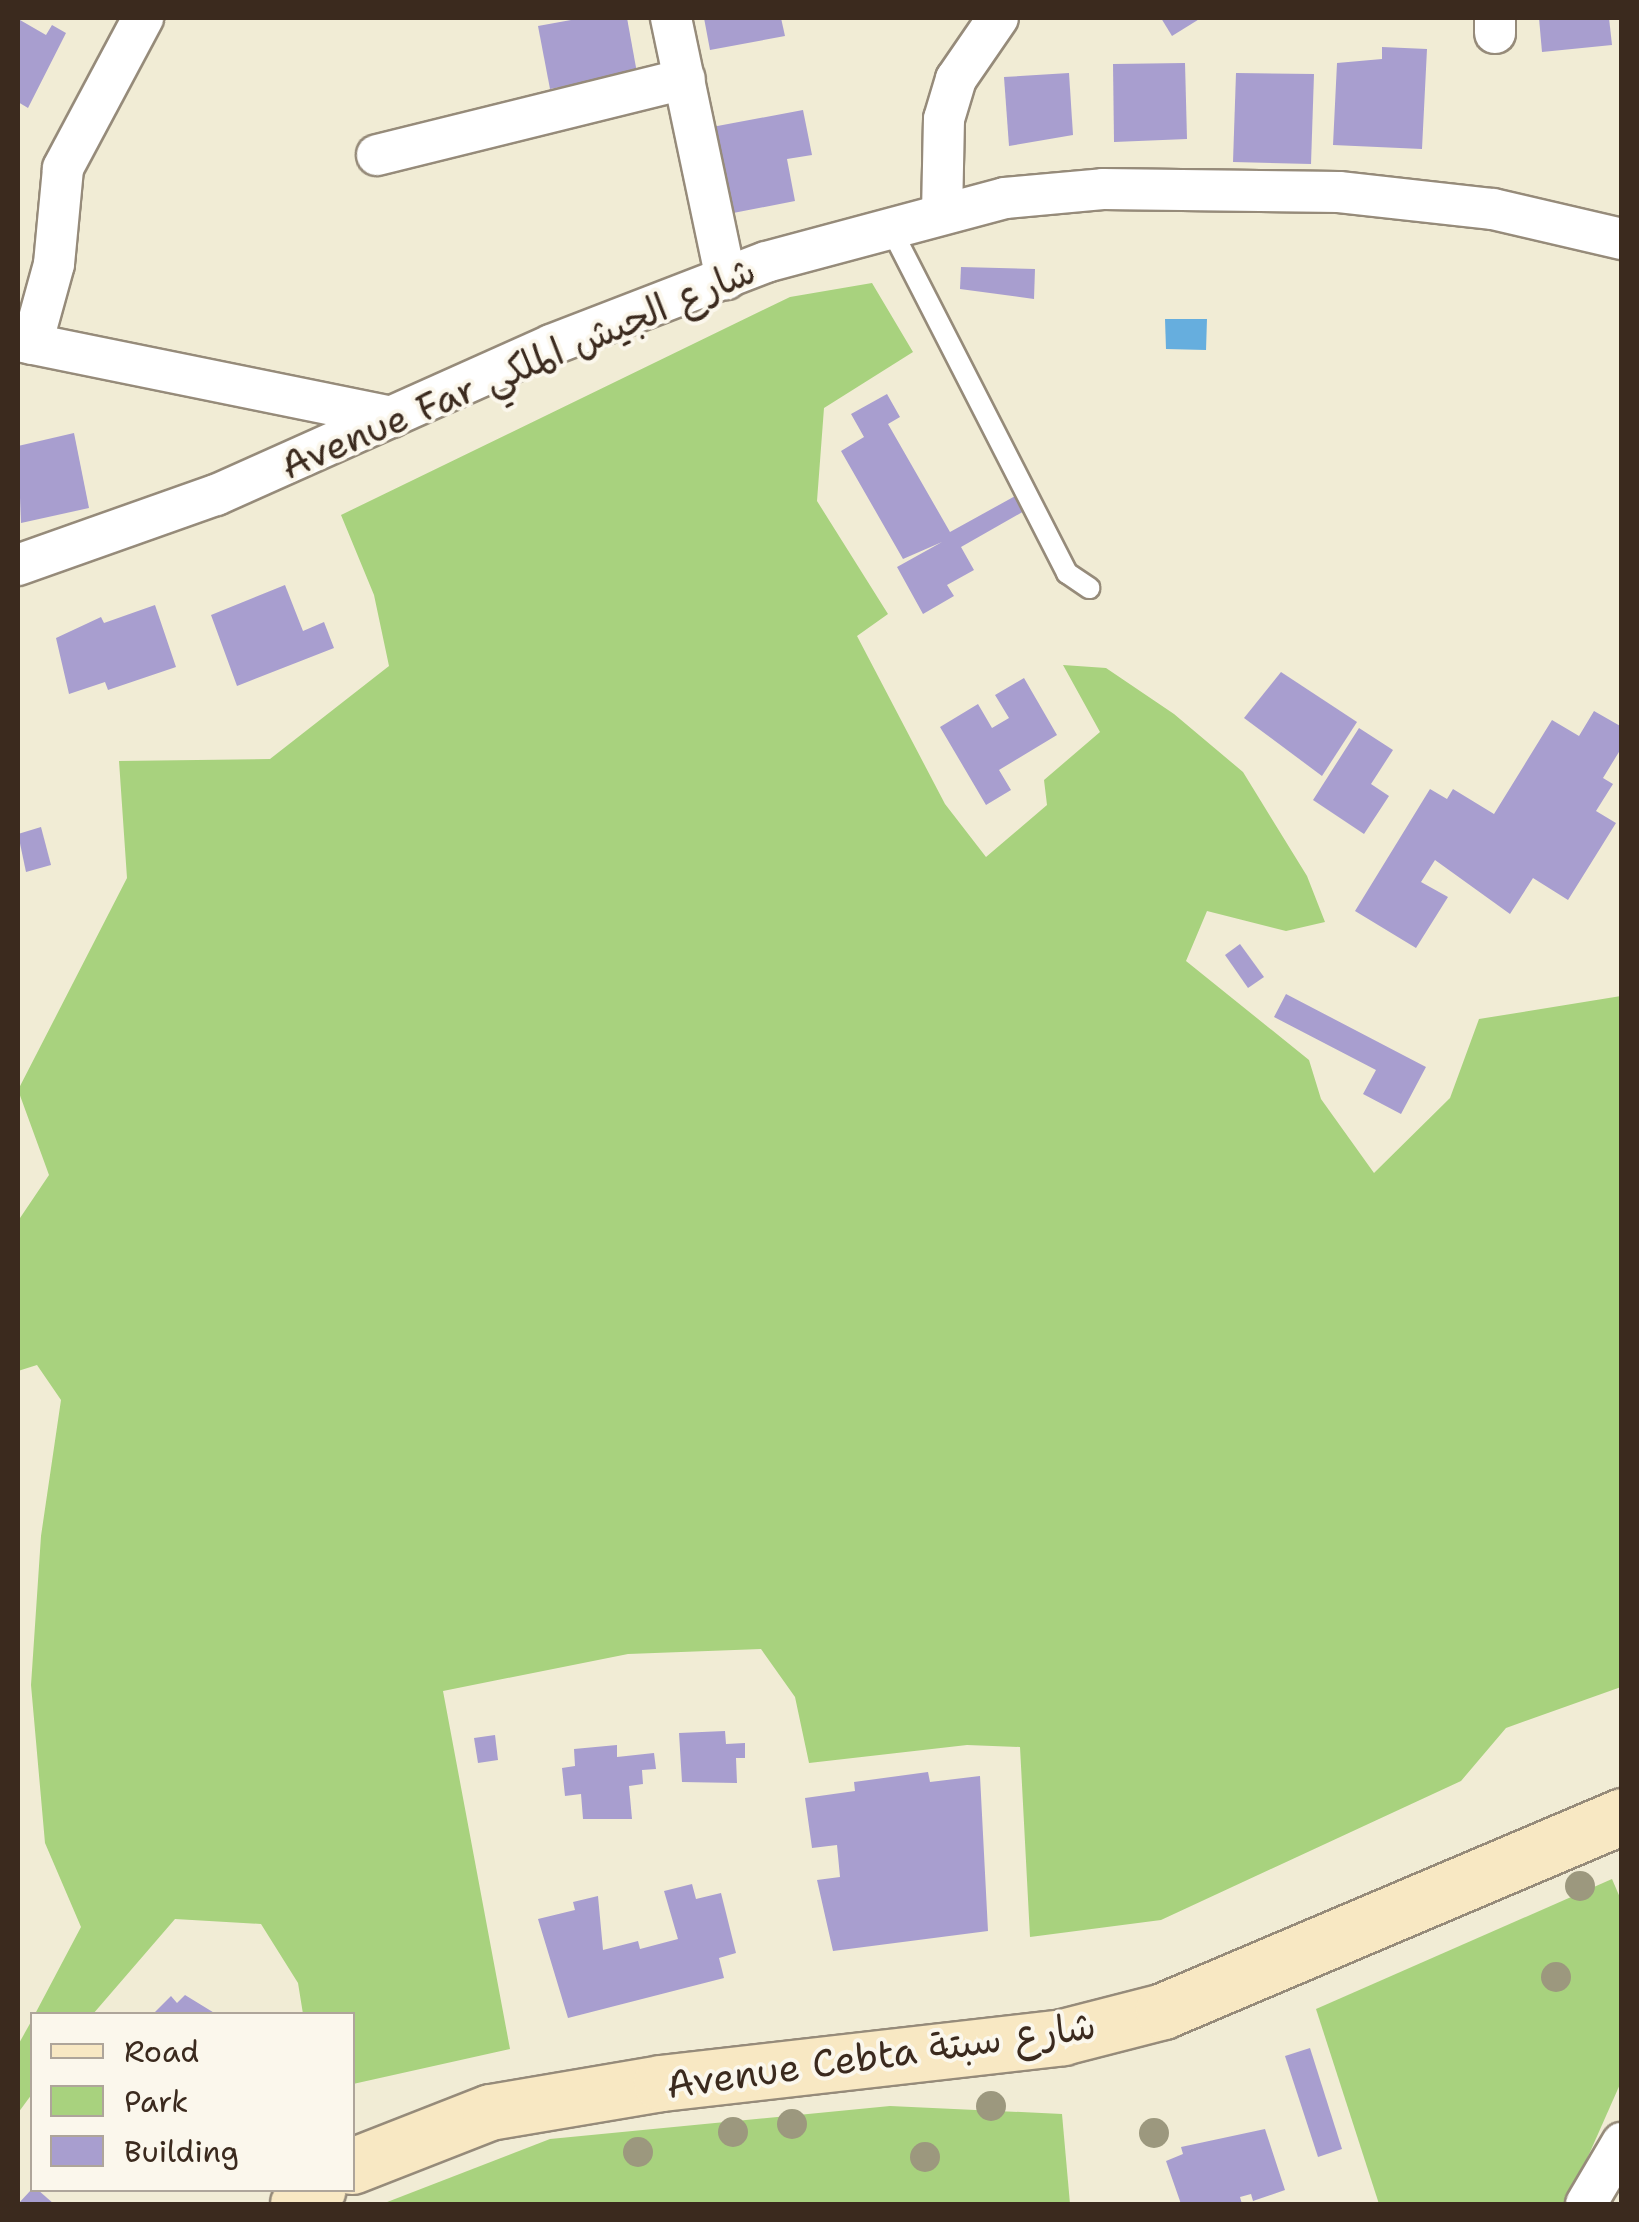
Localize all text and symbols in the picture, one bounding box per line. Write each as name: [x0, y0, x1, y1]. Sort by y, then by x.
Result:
street label: Avenue Far شارع الجيش الملكي: [274, 247, 762, 489]
street label: Avenue Cebta شارع سبتة: [664, 2002, 1098, 2108]
legend: [30, 2012, 355, 2192]
text: Road: [124, 2031, 199, 2072]
text: Park: [124, 2081, 188, 2122]
text: Building: [124, 2131, 239, 2172]

